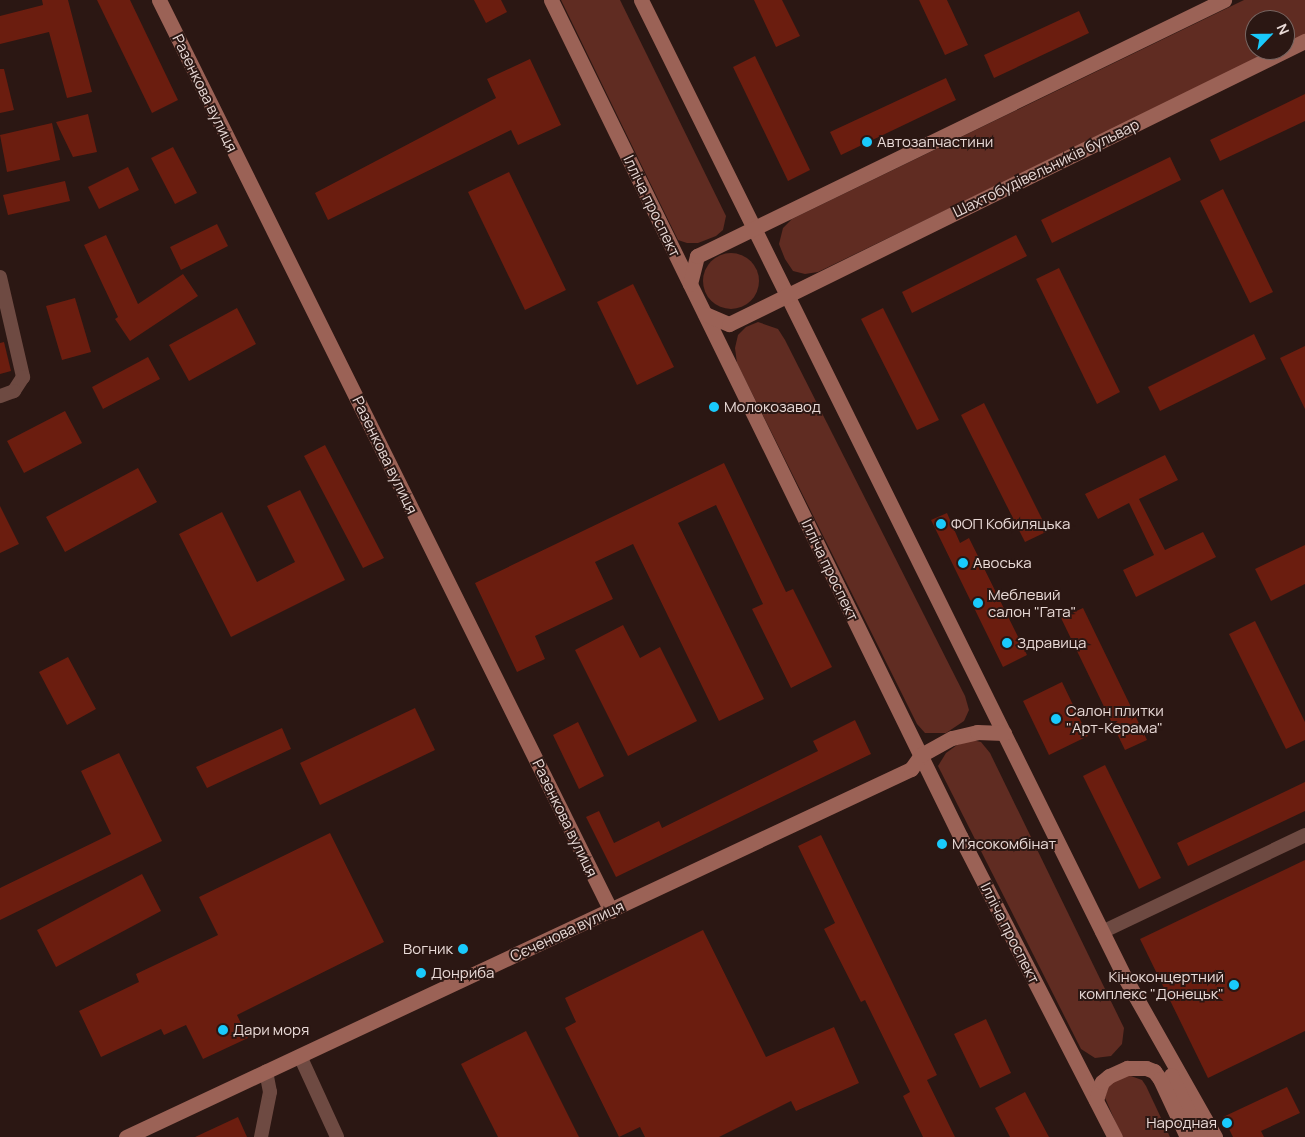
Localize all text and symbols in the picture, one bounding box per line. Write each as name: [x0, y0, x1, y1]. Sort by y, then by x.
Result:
north arrow: [1245, 10, 1295, 60]
text: N: [1273, 21, 1294, 38]
street label: Разенкова вулиця: [169, 31, 241, 155]
street label: Шахтобудівельників бульвар: [950, 115, 1142, 221]
place label: Автозапчастини: [877, 133, 993, 151]
marker: Автозапчастини: [861, 136, 873, 148]
street label: Ілліча проспект: [620, 152, 684, 260]
street label: Разенкова вулиця: [349, 393, 421, 517]
place label: Молокозавод: [724, 398, 821, 416]
marker: Молокозавод: [708, 401, 720, 413]
place label: ФОП Кобиляцька: [951, 515, 1070, 533]
street label: Ілліча проспект: [798, 516, 862, 624]
marker: ФОП Кобиляцька: [935, 518, 947, 530]
place label: Авоська: [973, 554, 1031, 572]
marker: Авоська: [957, 557, 969, 569]
place label: Меблевий салон "Гата": [988, 585, 1076, 620]
marker: Меблевий салон "Гата": [972, 597, 984, 609]
place label: Здравица: [1017, 634, 1086, 652]
marker: Здравица: [1001, 637, 1013, 649]
place label: Салон плитки "Арт-Керама": [1066, 701, 1164, 736]
marker: Салон плитки "Арт-Керама": [1050, 713, 1062, 725]
street label: Разенкова вулиця: [529, 756, 601, 880]
place label: М'ясокомбінат: [952, 835, 1056, 853]
marker: М'ясокомбінат: [936, 838, 948, 850]
street label: Ілліча проспект: [977, 880, 1043, 986]
street label: Сєченова вулиця: [507, 897, 627, 965]
place label: Вогник: [403, 940, 453, 958]
marker: Вогник: [457, 943, 469, 955]
place label: Донриба: [431, 964, 494, 982]
marker: Донриба: [415, 967, 427, 979]
place label: Кіноконцертний комплекс "Донецьк": [1079, 967, 1224, 1002]
marker: Кіноконцертний комплекс "Донецьк": [1228, 979, 1240, 991]
place label: Дари моря: [233, 1021, 309, 1039]
marker: Дари моря: [217, 1024, 229, 1036]
place label: Народная: [1146, 1114, 1217, 1132]
marker: Народная: [1221, 1117, 1233, 1129]

